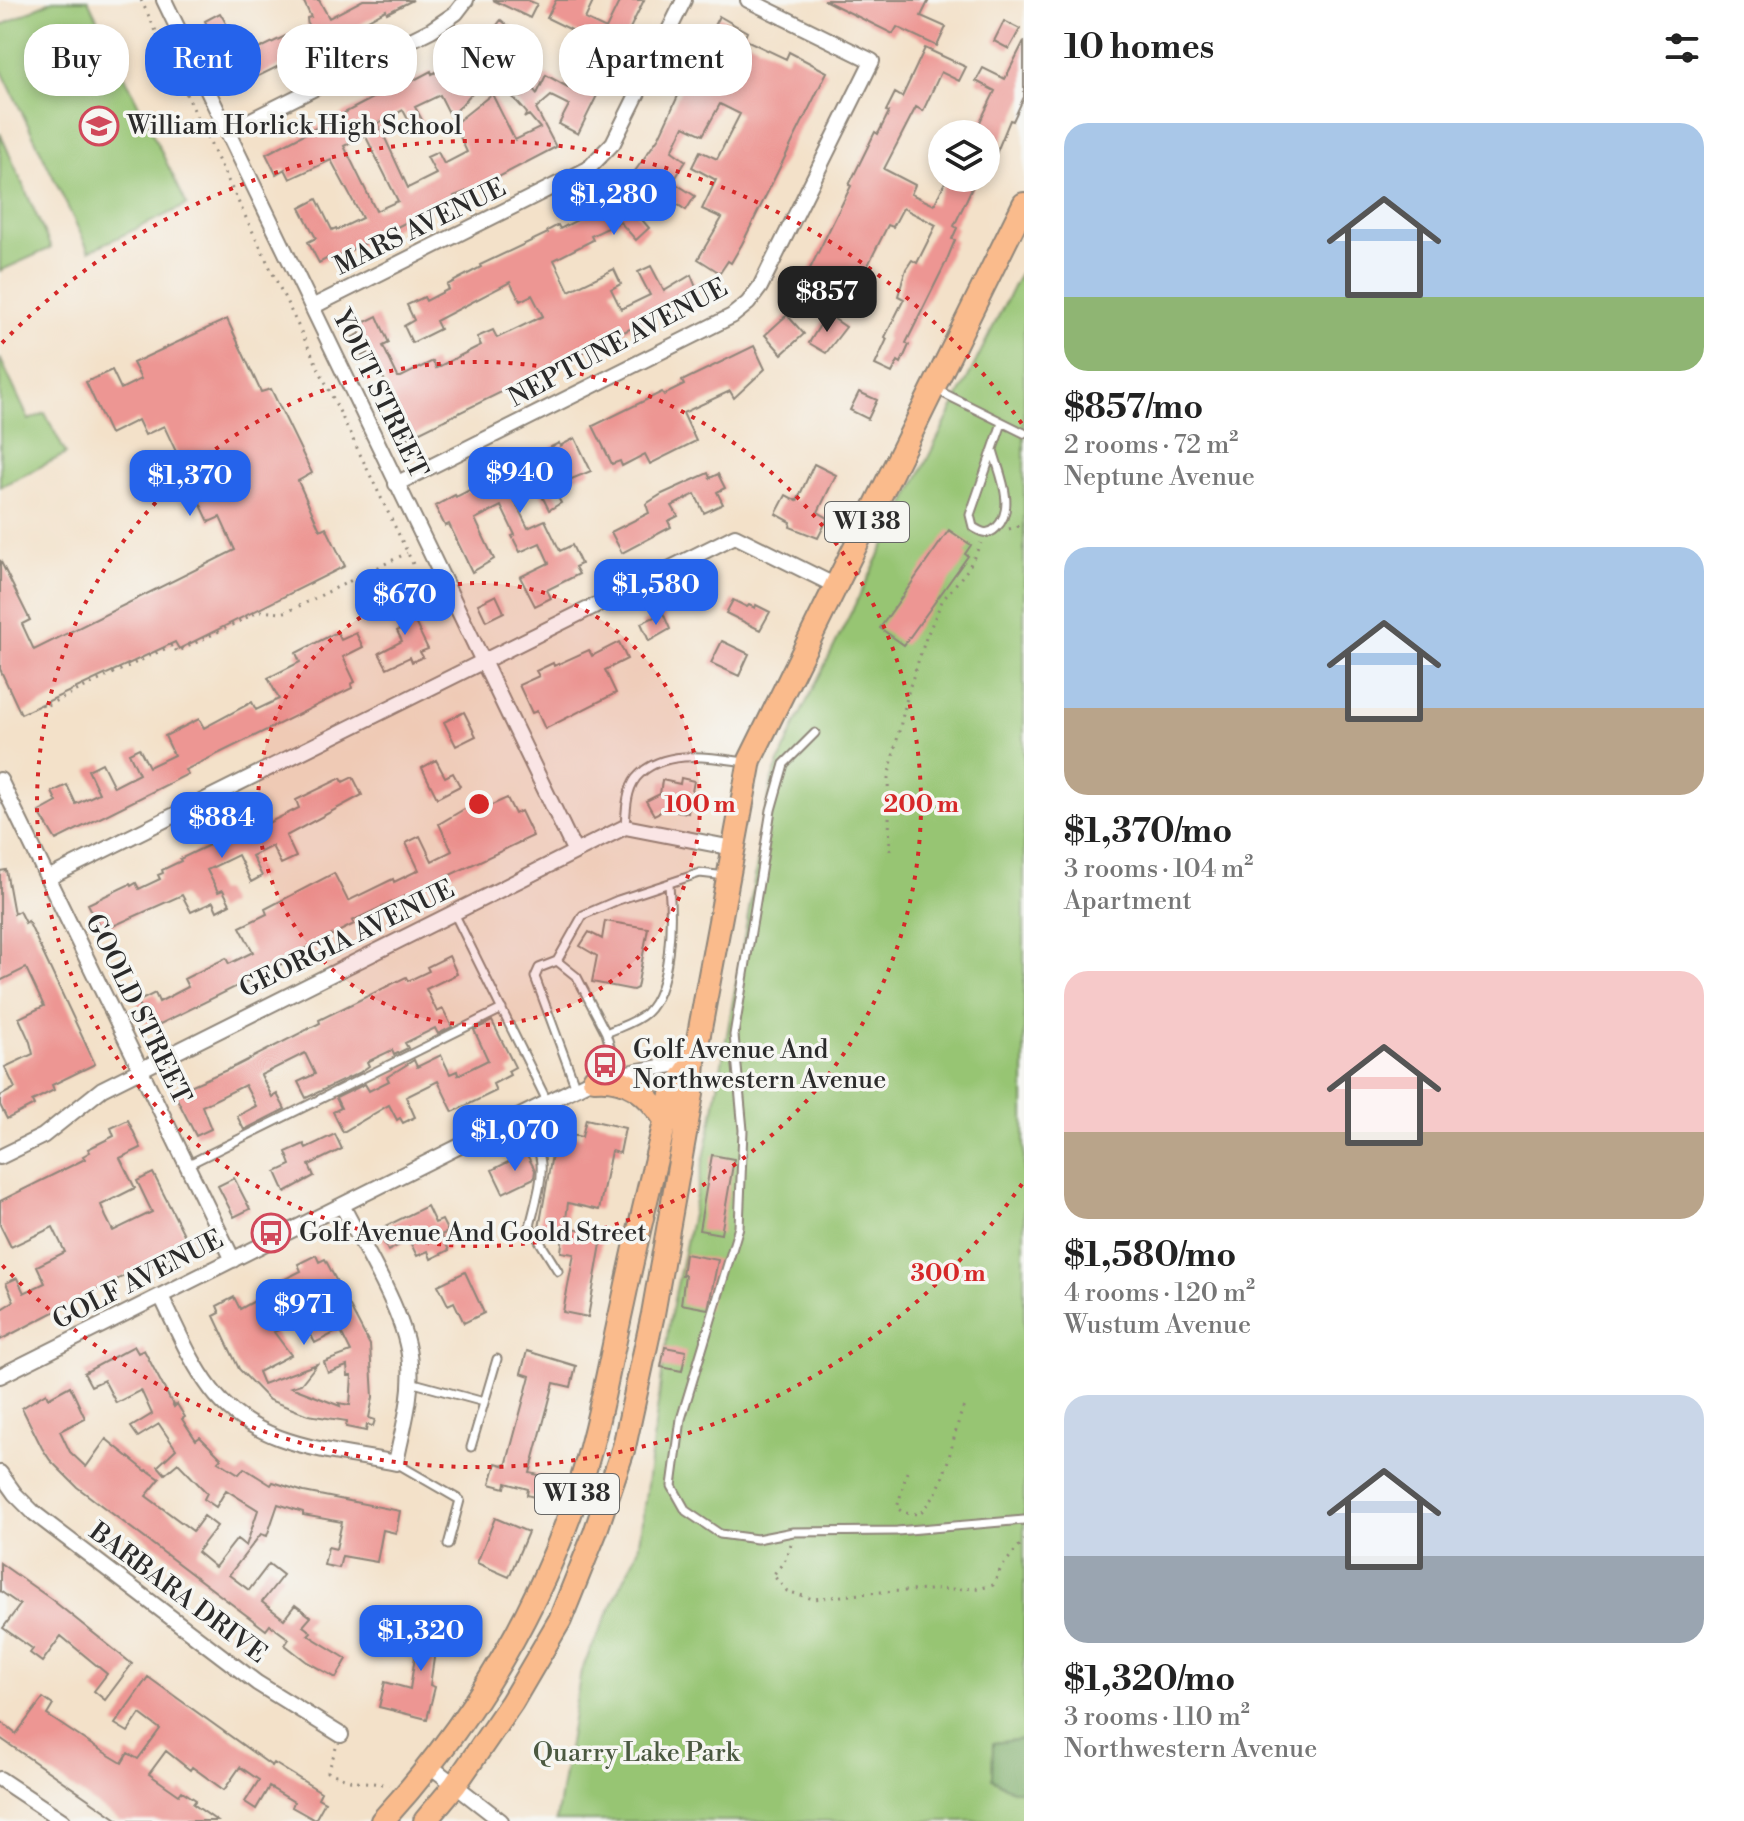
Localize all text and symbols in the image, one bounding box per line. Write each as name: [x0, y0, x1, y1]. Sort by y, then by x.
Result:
chip: Buy: [24, 24, 129, 96]
chip: Rent: [145, 24, 261, 96]
chip: Filters: [277, 24, 417, 96]
chip: New: [433, 24, 543, 96]
chip: Apartment: [559, 24, 752, 96]
icon: filters: [1660, 26, 1704, 70]
text: 10 homes: [1064, 27, 1214, 69]
school or university icon: William Horlick High School: [78, 105, 120, 147]
place label: William Horlick High School: [126, 110, 462, 142]
map controls: [928, 120, 1000, 192]
button: layers: [928, 120, 1000, 192]
pin: $1,280: [549, 169, 679, 237]
street label: MARS AVENUE: [329, 172, 511, 282]
icon: home: [1312, 175, 1456, 319]
text: $1,280: [570, 179, 658, 211]
pin: $857: [780, 266, 874, 334]
street label: NEPTUNE AVENUE: [503, 272, 733, 414]
text: $857: [796, 276, 858, 308]
street label: YOUT STREET: [325, 303, 435, 484]
text: $857/mo: [1064, 387, 1203, 429]
text: 2 rooms · 72 m²: [1064, 429, 1238, 461]
pin: $940: [473, 447, 567, 515]
pin: $1,370: [125, 450, 255, 518]
text: $940: [486, 457, 554, 489]
text: $1,370: [148, 460, 232, 492]
text: Neptune Avenue: [1064, 461, 1255, 493]
road number: WI 38: [825, 502, 909, 542]
pin: $1,580: [591, 559, 721, 627]
pin: $670: [358, 569, 452, 637]
text: $1,580: [612, 569, 700, 601]
text: $670: [373, 579, 437, 611]
icon: home: [1312, 599, 1456, 743]
centre of rings: [465, 790, 493, 818]
text: 100 m: [664, 790, 736, 820]
text: 200 m: [883, 790, 959, 820]
pin: $884: [175, 792, 269, 860]
text: $884: [189, 802, 255, 834]
text: $1,370/mo: [1064, 811, 1232, 853]
text: 3 rooms · 104 m²: [1064, 853, 1253, 885]
street label: GEORGIA AVENUE: [234, 873, 460, 1005]
text: Apartment: [1064, 885, 1192, 917]
street label: GOOLD STREET: [78, 909, 198, 1109]
icon: home: [1312, 1023, 1456, 1167]
place label: Golf Avenue And Northwestern Avenue: [633, 1034, 886, 1096]
bus stop icon: Golf Avenue And Northwestern Avenue: [584, 1044, 626, 1086]
pin: $1,070: [450, 1105, 580, 1173]
text: $1,070: [471, 1115, 559, 1147]
bus stop icon: Golf Avenue And Goold Street: [250, 1212, 292, 1254]
place label: Golf Avenue And Goold Street: [299, 1217, 647, 1249]
street label: GOLF AVENUE: [47, 1223, 229, 1337]
text: $1,580/mo: [1064, 1235, 1236, 1277]
text: 300 m: [910, 1259, 986, 1289]
text: 4 rooms · 120 m²: [1064, 1277, 1255, 1309]
pin: $971: [257, 1279, 351, 1347]
text: $971: [274, 1289, 334, 1321]
text: Wustum Avenue: [1064, 1309, 1251, 1341]
icon: home: [1312, 1447, 1456, 1591]
road number: WI 38: [535, 1474, 619, 1514]
street label: BARBARA DRIVE: [82, 1515, 273, 1670]
pin: $1,320: [356, 1605, 486, 1673]
text: $1,320: [377, 1615, 465, 1647]
text: $1,320/mo: [1064, 1659, 1235, 1701]
text: 3 rooms · 110 m²: [1064, 1701, 1250, 1733]
text: Northwestern Avenue: [1064, 1733, 1317, 1765]
park label: Quarry Lake Park: [533, 1737, 741, 1769]

